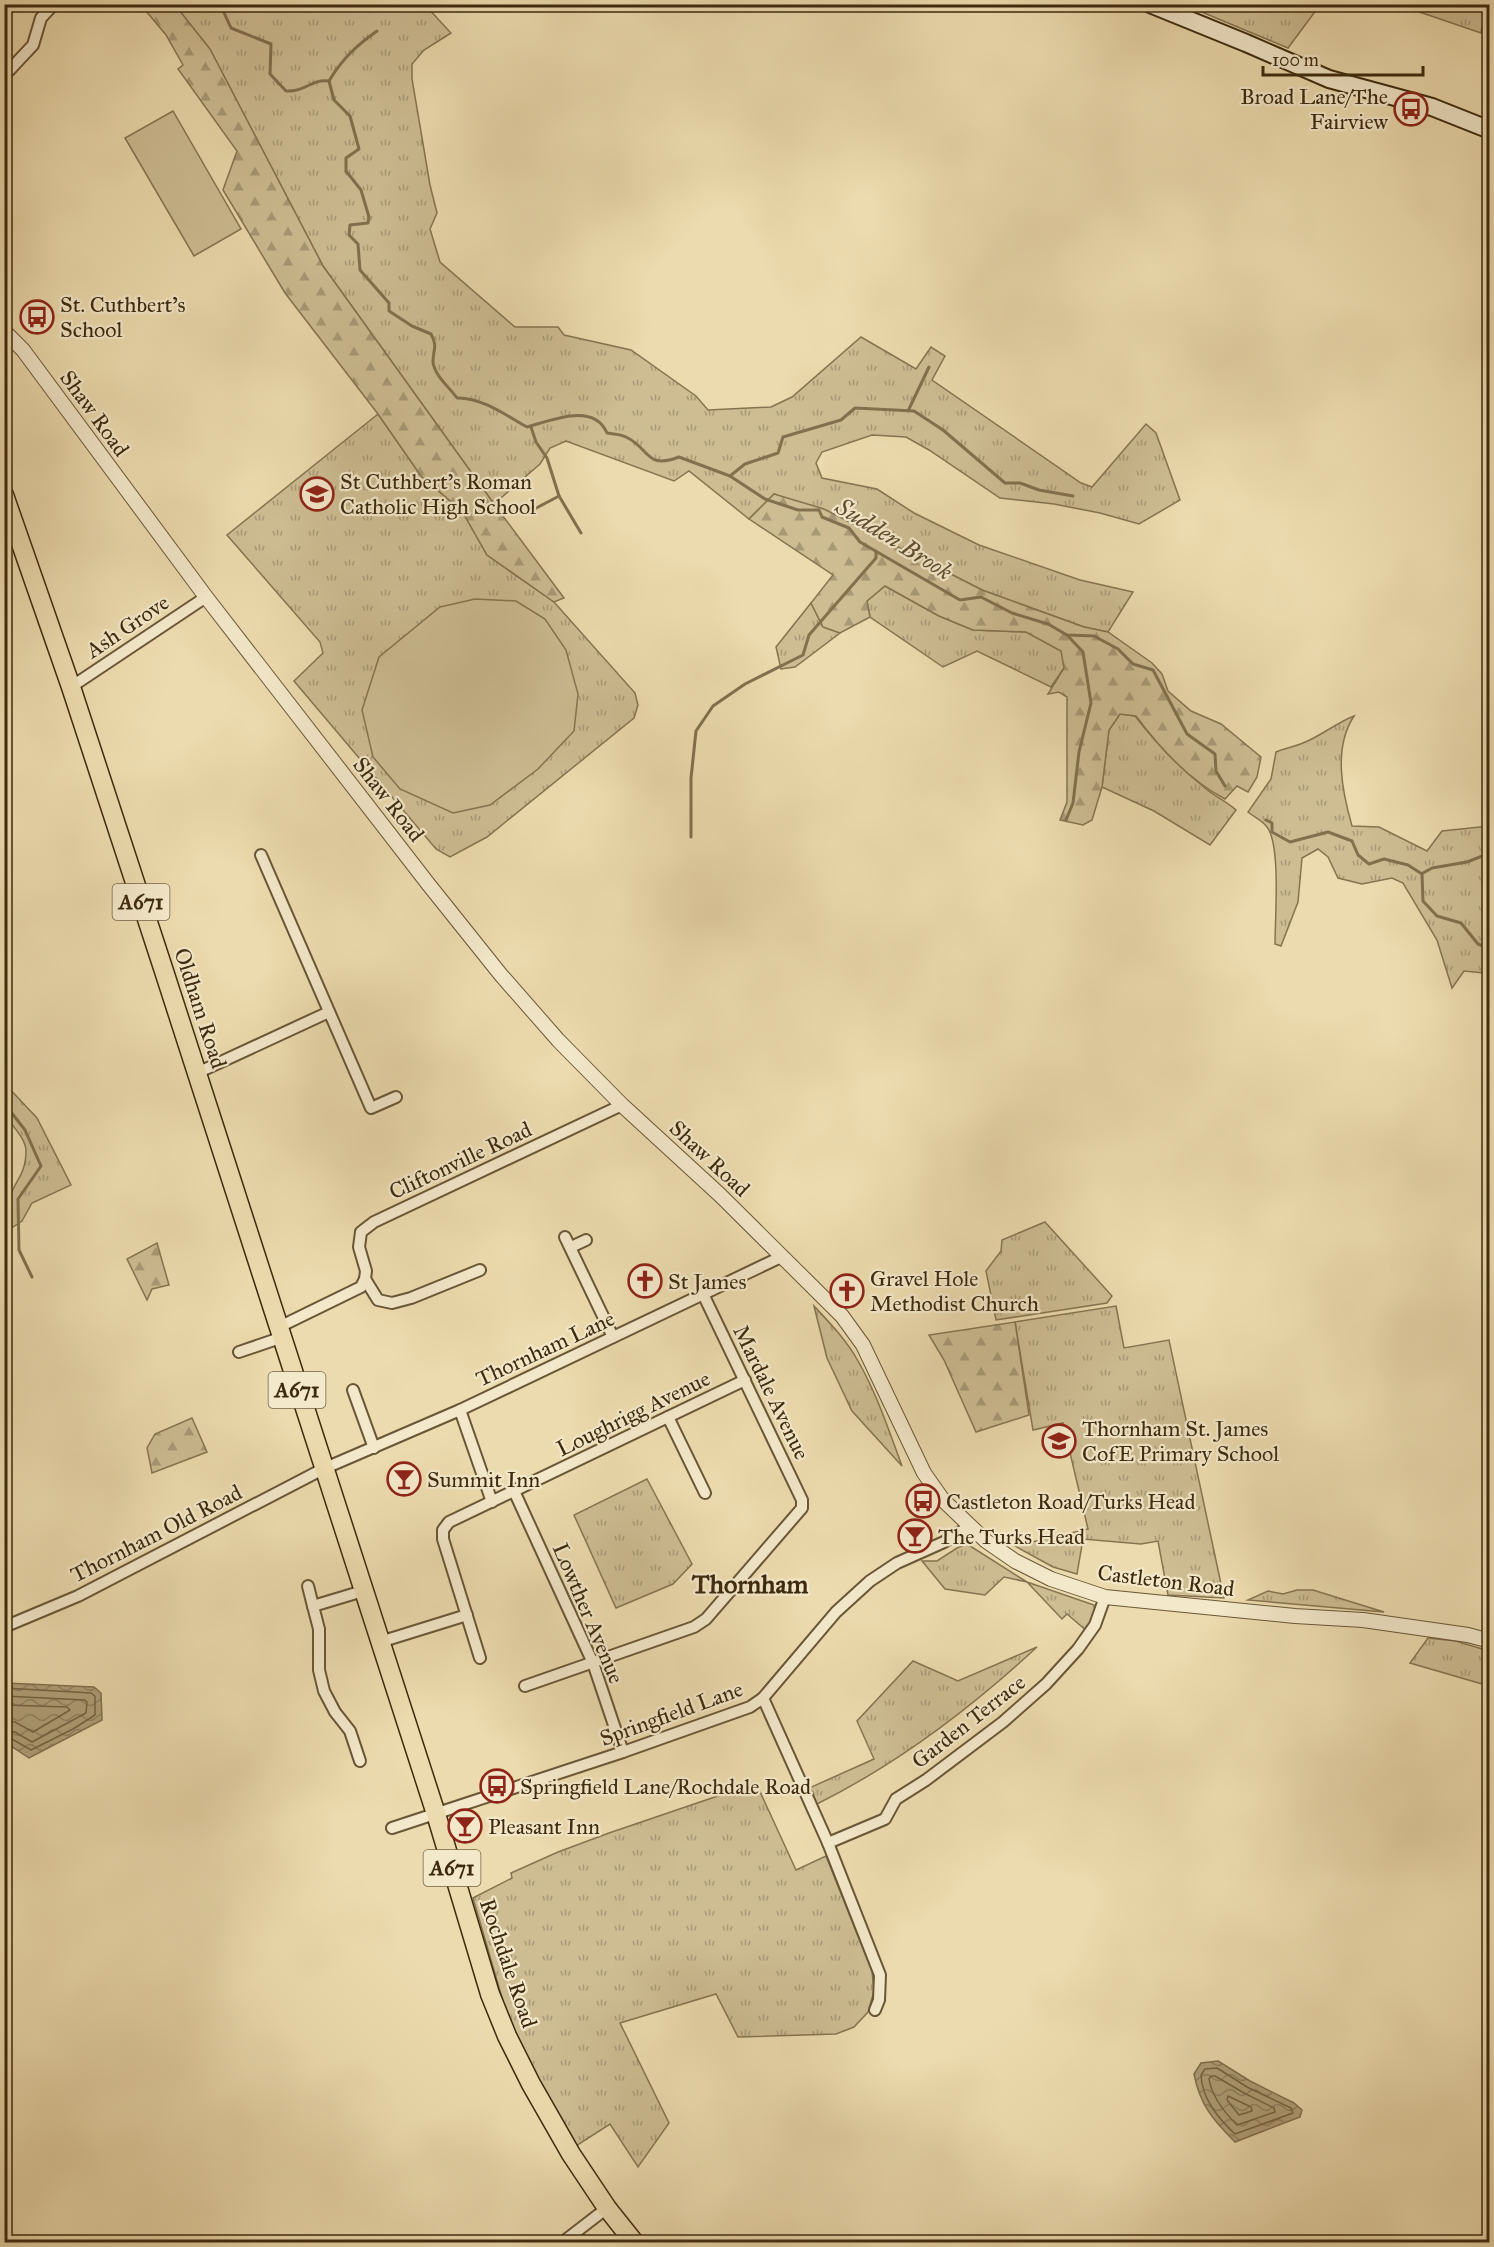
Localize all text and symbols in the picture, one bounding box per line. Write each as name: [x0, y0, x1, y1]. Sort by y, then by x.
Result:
scale bar: [1263, 39, 1424, 77]
text: 100 m: [1272, 49, 1319, 71]
place label: Broad Lane/The Fairview: [1240, 83, 1389, 135]
bus stop icon: Broad Lane/The Fairview: [1393, 91, 1429, 127]
place label: St. Cuthbert's School: [60, 291, 186, 343]
bus stop icon: St. Cuthbert's School: [19, 299, 55, 335]
street label: Shaw Road: [54, 365, 135, 462]
place label: St Cuthbert's Roman Catholic High School: [340, 468, 536, 520]
school or university icon: St Cuthbert's Roman Catholic High School: [299, 476, 335, 512]
water label: Sudden Brook: [829, 491, 958, 587]
street label: Ash Grove: [80, 589, 174, 665]
street label: Shaw Road: [347, 752, 430, 847]
road number: A671: [112, 884, 170, 920]
street label: Oldham Road: [168, 944, 233, 1072]
street label: Shaw Road: [664, 1114, 755, 1202]
street label: Cliftonville Road: [385, 1116, 536, 1205]
church icon: St James: [627, 1263, 663, 1299]
place label: Gravel Hole Methodist Church: [870, 1265, 1039, 1317]
place label: St James: [668, 1268, 746, 1295]
church icon: Gravel Hole Methodist Church: [829, 1273, 865, 1309]
street label: Thornham Lane: [472, 1305, 619, 1392]
street label: Mardale Avenue: [727, 1321, 816, 1464]
street label: Loughrigg Avenue: [552, 1365, 714, 1462]
road number: A671: [268, 1372, 326, 1408]
place label: Thornham St. James CofE Primary School: [1082, 1415, 1279, 1467]
school or university icon: Thornham St. James CofE Primary School: [1041, 1423, 1077, 1459]
bar icon: Summit Inn: [386, 1461, 422, 1497]
place label: Summit Inn: [427, 1466, 540, 1493]
street label: Thornham Old Road: [66, 1479, 246, 1588]
bus stop icon: Castleton Road/Turks Head: [905, 1483, 941, 1519]
place label: Castleton Road/Turks Head: [946, 1488, 1195, 1515]
bar icon: The Turks Head: [897, 1518, 933, 1554]
place label: The Turks Head: [938, 1523, 1085, 1550]
street label: Lowther Avenue: [547, 1539, 630, 1688]
street label: Castleton Road: [1096, 1559, 1236, 1602]
district label: Thornham: [691, 1568, 808, 1600]
street label: Garden Terrace: [906, 1669, 1031, 1774]
street label: Springfield Lane: [596, 1675, 746, 1752]
bus stop icon: Springfield Lane/Rochdale Road: [479, 1768, 515, 1804]
place label: Springfield Lane/Rochdale Road: [520, 1773, 811, 1800]
bar icon: Pleasant Inn: [447, 1808, 483, 1844]
place label: Pleasant Inn: [488, 1813, 600, 1840]
road number: A671: [424, 1850, 480, 1886]
street label: Rochdale Road: [474, 1895, 543, 2031]

